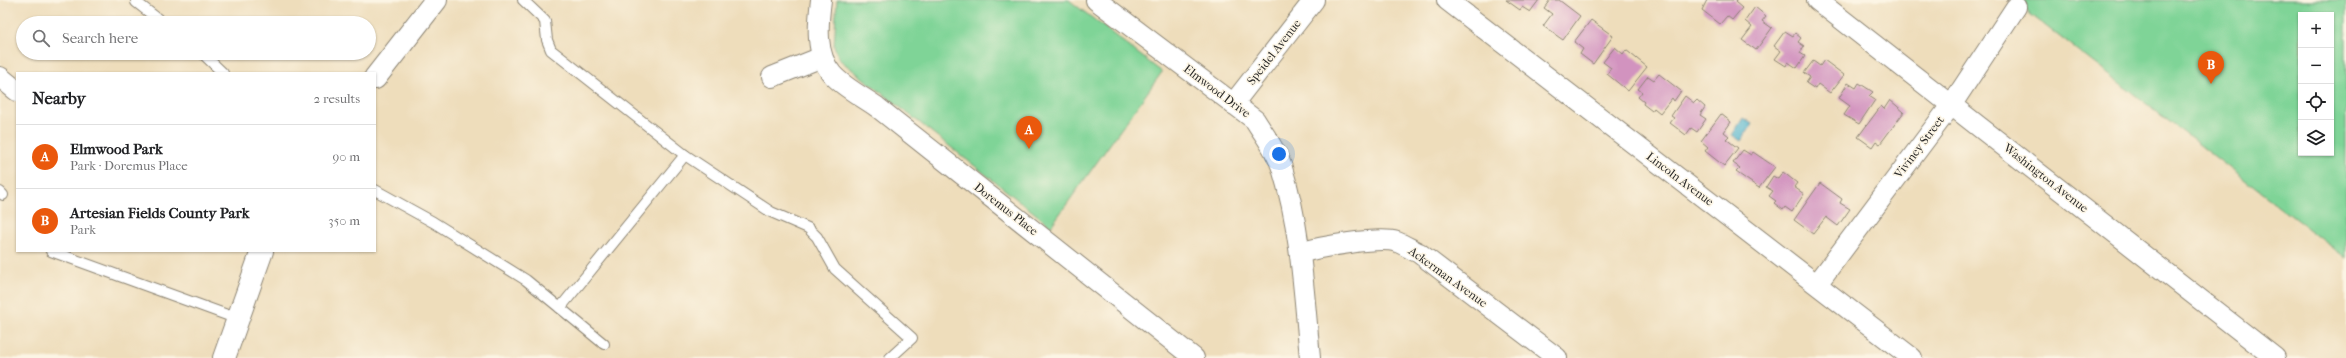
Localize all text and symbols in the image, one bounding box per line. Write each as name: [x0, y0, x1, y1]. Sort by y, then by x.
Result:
map controls: [2298, 12, 2334, 156]
button: +: [2298, 12, 2334, 48]
search box: [16, 16, 376, 60]
street label: Speidel Avenue: [1244, 16, 1304, 87]
icon: search: [30, 27, 52, 49]
text: Search here: [62, 29, 138, 47]
button: −: [2298, 48, 2334, 84]
pin: B: [2198, 51, 2224, 84]
street label: Elmwood Drive: [1181, 61, 1253, 121]
button: locate: [2298, 84, 2334, 120]
text: Nearby: [32, 88, 86, 108]
text: 2 results: [314, 91, 360, 106]
street label: Viviney Street: [1891, 113, 1947, 182]
pin: A: [1016, 116, 1042, 149]
button: layers: [2298, 120, 2334, 156]
text: Elmwood Park: [70, 140, 163, 158]
street label: Washington Avenue: [2000, 140, 2091, 215]
your location: [1269, 144, 1289, 164]
text: A: [41, 149, 49, 164]
text: 90 m: [332, 149, 360, 164]
street label: Lincoln Avenue: [1644, 149, 1716, 209]
text: Park · Doremus Place: [70, 158, 188, 173]
street label: Doremus Place: [971, 180, 1041, 238]
text: Artesian Fields County Park: [70, 204, 250, 222]
text: B: [41, 213, 49, 228]
text: 350 m: [328, 213, 360, 228]
text: Park: [70, 222, 96, 237]
street label: Ackerman Avenue: [1405, 243, 1490, 310]

